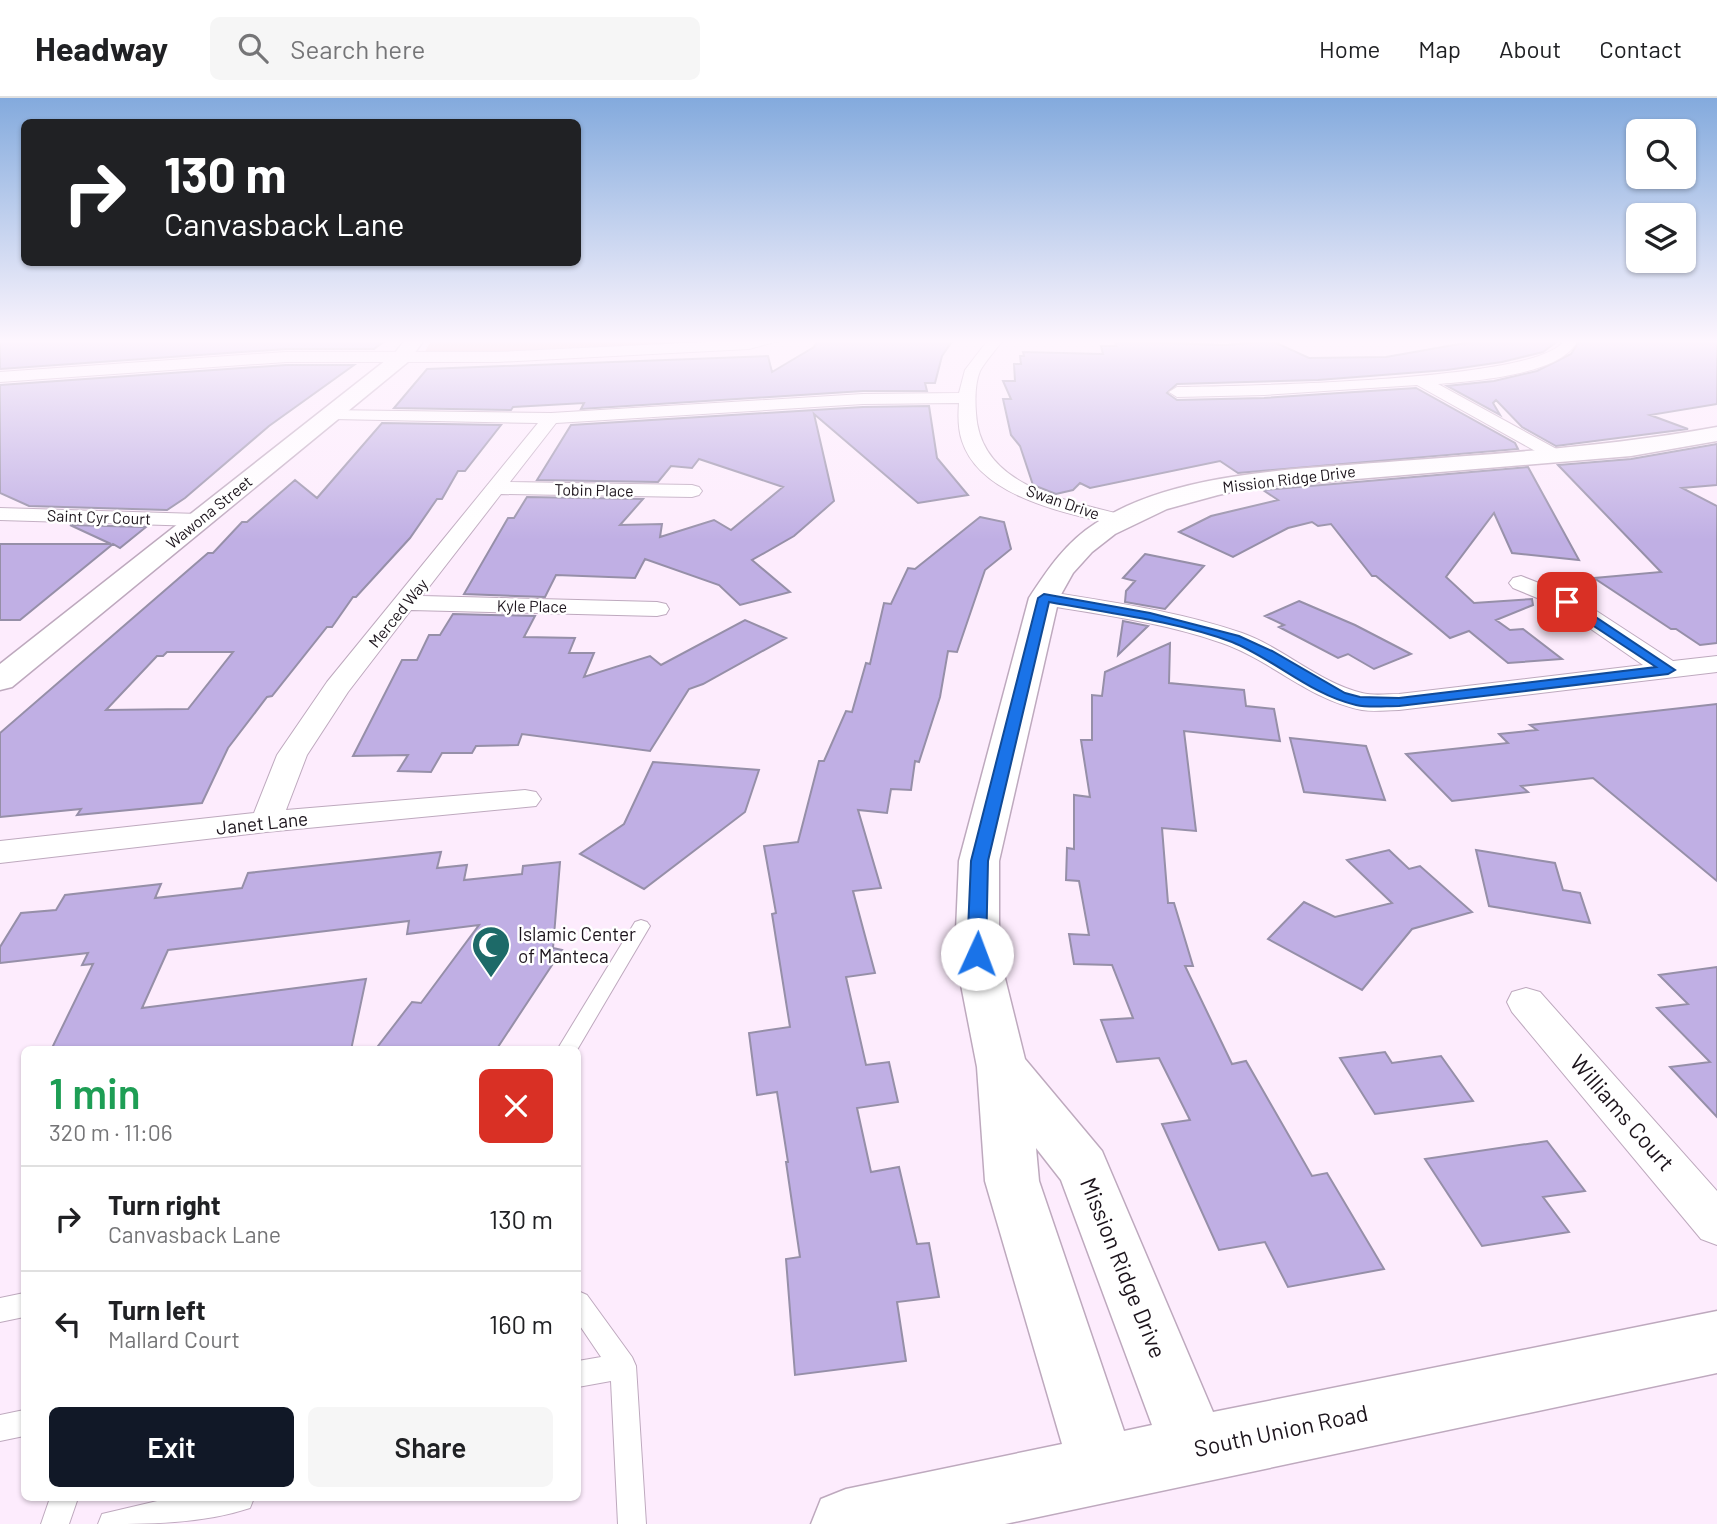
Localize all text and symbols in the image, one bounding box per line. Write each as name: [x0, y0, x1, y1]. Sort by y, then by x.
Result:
search box: [210, 17, 700, 80]
text: Headway: [35, 28, 168, 68]
icon: search: [234, 29, 272, 67]
text: Search here: [290, 33, 425, 64]
text: Home: [1319, 34, 1380, 63]
text: Map: [1418, 34, 1461, 63]
text: About: [1499, 34, 1561, 63]
text: Contact: [1599, 34, 1682, 63]
map controls: [1626, 119, 1696, 273]
button: search: [1626, 119, 1696, 189]
text: 130 m: [164, 144, 286, 203]
icon: right: [49, 147, 140, 238]
button: layers: [1626, 203, 1696, 273]
text: Canvasback Lane: [164, 204, 405, 242]
street label: Mission Ridge Drive: [1221, 461, 1357, 496]
street label: Wawona Street: [162, 471, 255, 552]
street label: Tobin Place: [554, 479, 634, 500]
street label: Swan Drive: [1024, 480, 1102, 523]
street label: Saint Cyr Court: [47, 505, 151, 528]
pin: [1537, 572, 1597, 632]
street label: Merced Way: [364, 574, 432, 651]
icon: arrive: [1548, 583, 1586, 621]
street label: Kyle Place: [497, 595, 567, 616]
street label: Janet Lane: [215, 806, 309, 839]
position arrow: [940, 917, 1014, 991]
place label: Islamic Center of Manteca: [518, 922, 636, 967]
mosque icon: Islamic Center of Manteca: [470, 924, 512, 979]
street label: Williams Court: [1565, 1049, 1681, 1176]
text: 1 min: [49, 1067, 141, 1117]
button: close: [479, 1069, 553, 1143]
text: 320 m · 11:06: [49, 1118, 173, 1146]
street label: Mission Ridge Drive: [1075, 1173, 1173, 1362]
text: Turn right: [108, 1189, 221, 1220]
icon: right: [49, 1200, 87, 1238]
text: 130 m: [489, 1203, 553, 1234]
text: Canvasback Lane: [108, 1220, 281, 1248]
text: Turn left: [108, 1294, 206, 1325]
icon: left: [49, 1305, 87, 1343]
text: 160 m: [489, 1308, 553, 1339]
text: Mallard Court: [108, 1325, 240, 1353]
street label: South Union Road: [1191, 1398, 1370, 1462]
button: Exit: [49, 1407, 294, 1487]
button: Share: [308, 1407, 553, 1487]

